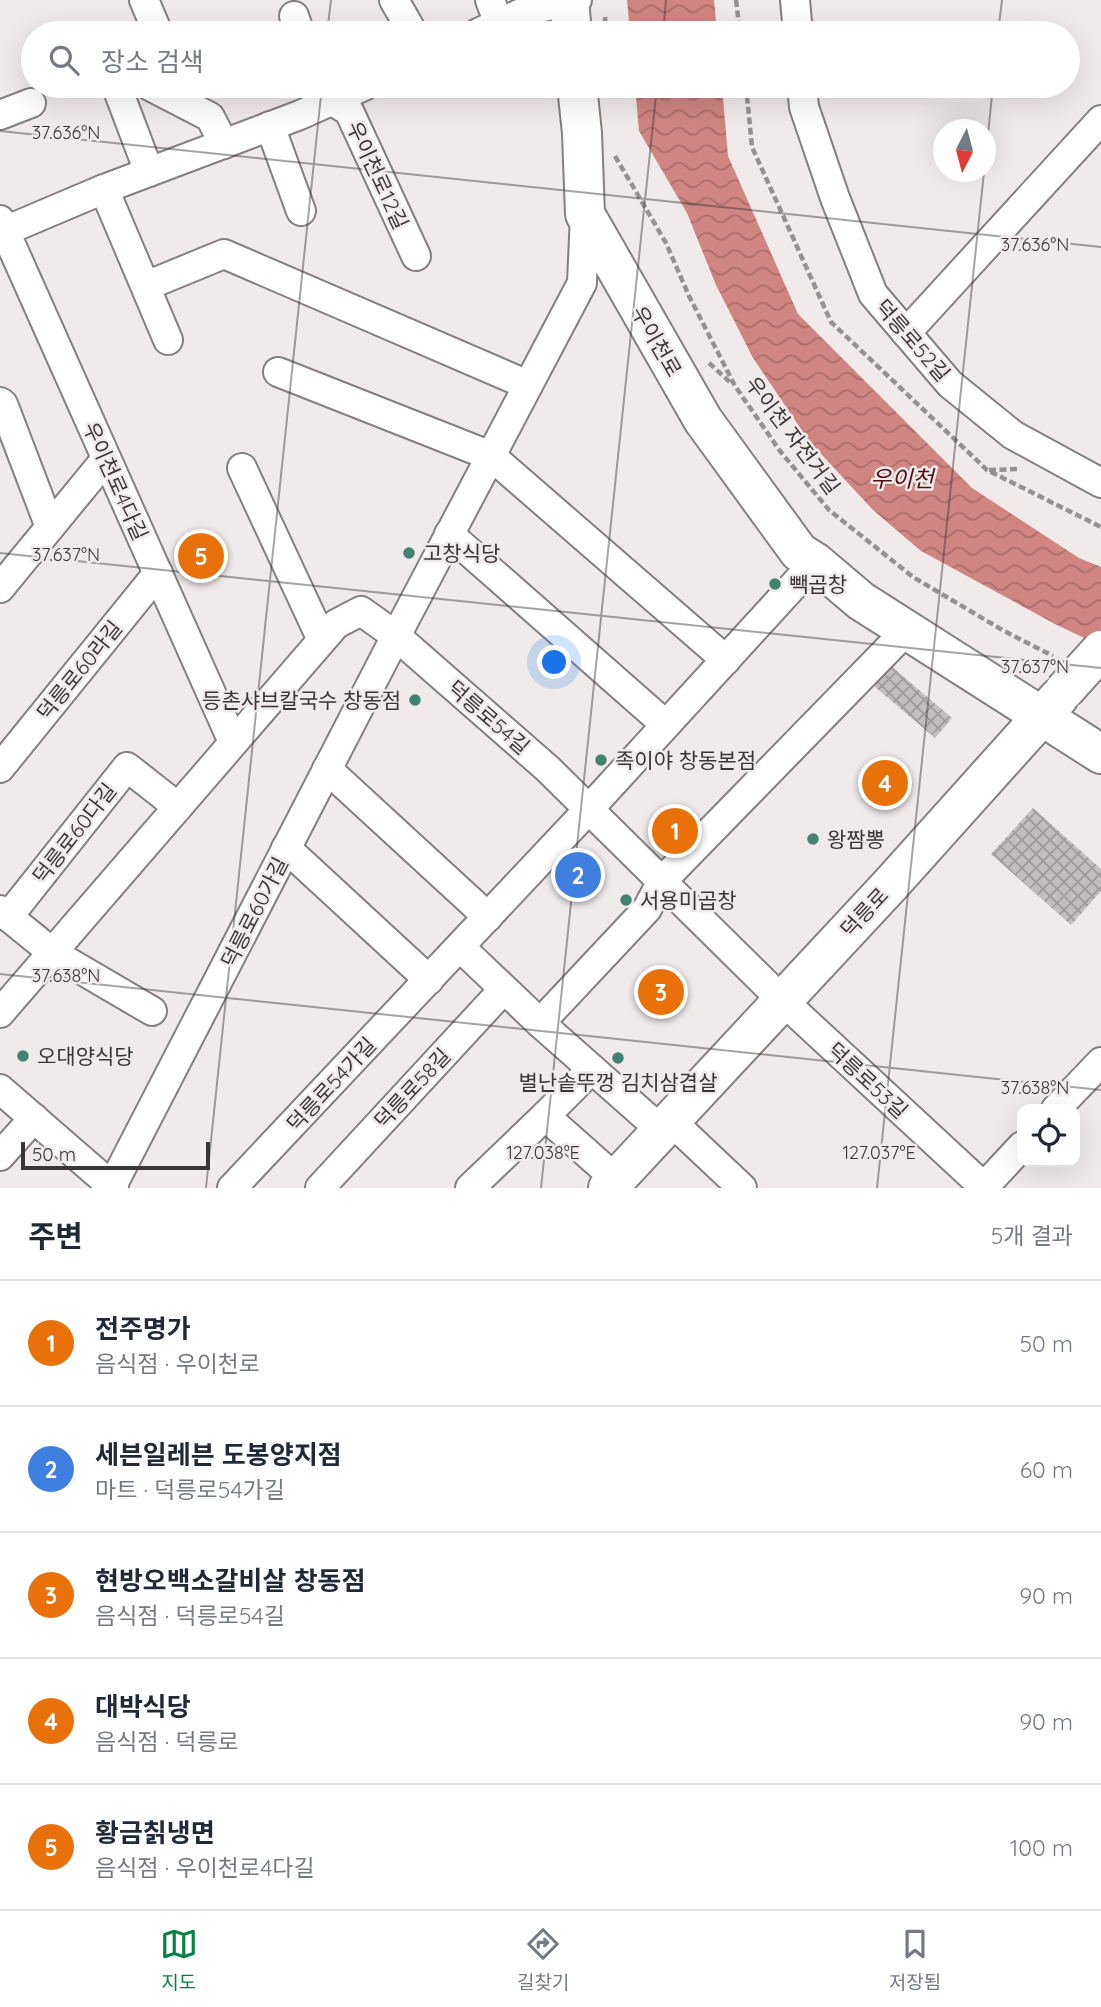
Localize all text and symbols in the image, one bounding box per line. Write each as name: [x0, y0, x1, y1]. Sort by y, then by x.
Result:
search box: [21, 21, 1080, 98]
icon: search: [45, 41, 83, 79]
text: 장소 검색: [101, 45, 204, 78]
street label: 우이천로12길: [342, 117, 414, 233]
north arrow: [933, 119, 996, 182]
text: 37.636°N: [32, 121, 100, 144]
text: 37.636°N: [1001, 233, 1069, 256]
street label: 덕릉로52길: [870, 294, 956, 386]
street label: 우이천로: [626, 301, 688, 381]
street label: 우이천 자전거길: [740, 371, 846, 499]
street label: 우이천로4다길: [78, 418, 154, 544]
water label: 우이천: [870, 464, 937, 493]
pin: 5: [178, 530, 224, 582]
place label: 고창식당: [423, 540, 500, 566]
text: 37.637°N: [32, 543, 100, 566]
marker: 고창식당: [401, 545, 417, 561]
place label: 빽곱창: [789, 571, 847, 597]
marker: 빽곱창: [767, 576, 783, 592]
street label: 덕릉로60라길: [31, 615, 127, 725]
your location: [537, 645, 571, 679]
text: 37.637°N: [1001, 655, 1069, 678]
street label: 덕릉로54길: [443, 674, 535, 760]
place label: 등촌샤브칼국수 창동점: [202, 687, 401, 713]
marker: 등촌샤브칼국수 창동점: [407, 692, 423, 708]
place label: 족이야 창동본점: [615, 747, 756, 773]
marker: 족이야 창동본점: [593, 752, 609, 768]
pin: 4: [862, 757, 908, 809]
street label: 덕릉로60다길: [27, 778, 121, 888]
pin: 1: [652, 805, 698, 857]
place label: 왕짬뽕: [827, 826, 885, 852]
marker: 왕짬뽕: [805, 831, 821, 847]
pin: 2: [555, 849, 601, 901]
street label: 덕릉로60가길: [215, 852, 293, 972]
street label: 덕릉로: [835, 882, 893, 942]
place label: 서용미곱창: [640, 887, 737, 913]
marker: 서용미곱창: [618, 892, 634, 908]
text: 37.638°N: [32, 964, 100, 987]
pin: 3: [638, 966, 684, 1018]
street label: 덕릉로54가길: [281, 1032, 381, 1136]
street label: 덕릉로53길: [823, 1036, 913, 1124]
place label: 오대양식당: [37, 1043, 134, 1069]
street label: 덕릉로58길: [368, 1043, 456, 1133]
marker: 오대양식당: [15, 1048, 31, 1064]
marker: 별난솥뚜껑 김치삼겹살: [610, 1050, 626, 1066]
place label: 별난솥뚜껑 김치삼겹살: [519, 1069, 717, 1095]
text: 37.638°N: [1001, 1076, 1069, 1099]
map controls: [1017, 1104, 1080, 1167]
button: locate: [1017, 1104, 1080, 1167]
scale bar: [21, 1139, 210, 1171]
text: 127.038°E: [506, 1141, 580, 1164]
text: 127.037°E: [842, 1141, 916, 1164]
text: 50 m: [32, 1142, 76, 1166]
text: 주변: [28, 1217, 83, 1255]
text: 5개 결과: [991, 1221, 1073, 1250]
text: 전주명가: [95, 1312, 191, 1345]
text: 1: [47, 1329, 55, 1358]
text: 50 m: [1020, 1329, 1073, 1358]
text: 음식점 · 우이천로: [95, 1349, 260, 1378]
text: 세븐일레븐 도봉양지점: [95, 1438, 341, 1471]
text: 2: [44, 1455, 58, 1484]
text: 60 m: [1020, 1455, 1073, 1484]
text: 마트 · 덕릉로54가길: [95, 1475, 285, 1504]
text: 현방오백소갈비살 창동점: [95, 1564, 365, 1597]
text: 3: [45, 1581, 57, 1610]
text: 90 m: [1019, 1581, 1073, 1610]
text: 음식점 · 덕릉로54길: [95, 1601, 285, 1630]
text: 대박식당: [95, 1690, 191, 1723]
text: 4: [44, 1707, 58, 1736]
text: 90 m: [1019, 1707, 1073, 1736]
text: 음식점 · 덕릉로: [95, 1727, 239, 1756]
text: 황금칡냉면: [95, 1816, 215, 1849]
text: 5: [44, 1833, 58, 1862]
text: 100 m: [1010, 1833, 1073, 1862]
text: 음식점 · 우이천로4다길: [95, 1853, 315, 1882]
tab: 지도: [160, 1925, 198, 1994]
tab: 길찾기: [517, 1925, 569, 1994]
tab: 저장됨: [889, 1925, 941, 1994]

